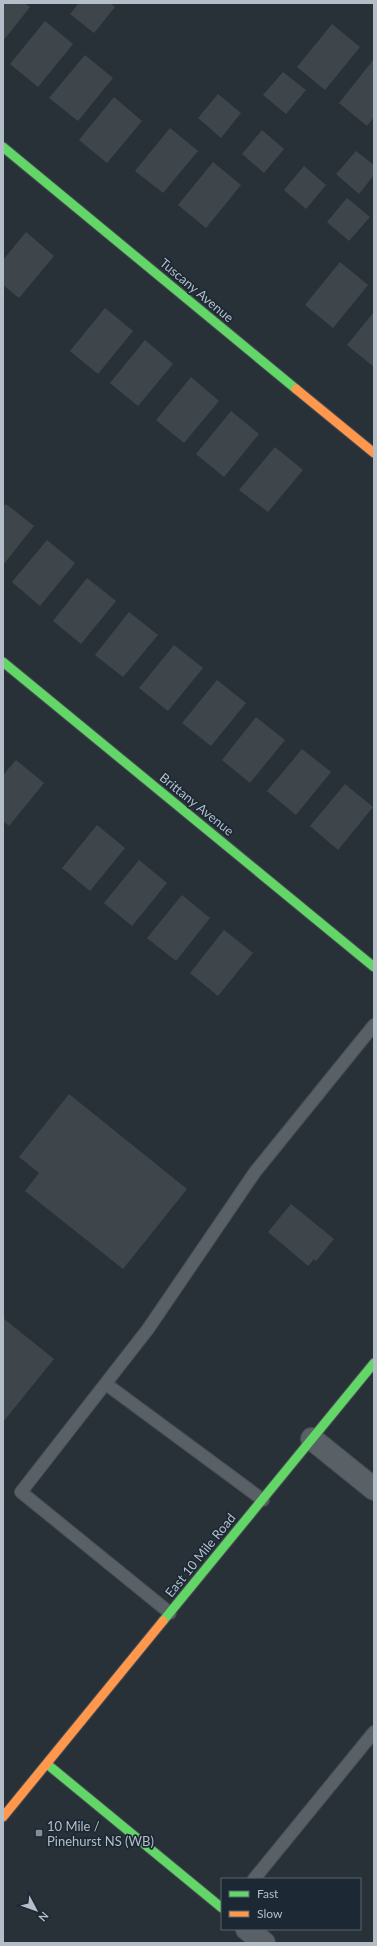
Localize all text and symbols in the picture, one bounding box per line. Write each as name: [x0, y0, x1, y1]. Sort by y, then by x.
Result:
street label: Tuscany Avenue: [157, 255, 237, 326]
street label: Brittany Avenue: [157, 769, 237, 839]
street label: East 10 Mile Road: [161, 1510, 239, 1600]
place label: 10 Mile / Pinehurst NS (WB): [47, 1818, 154, 1849]
marker: 10 Mile / Pinehurst NS (WB): [34, 1828, 44, 1838]
legend: [221, 1878, 361, 1930]
text: Fast: [257, 1886, 279, 1901]
north arrow: [16, 1890, 56, 1930]
text: Slow: [257, 1906, 283, 1921]
text: N: [36, 1909, 52, 1924]

